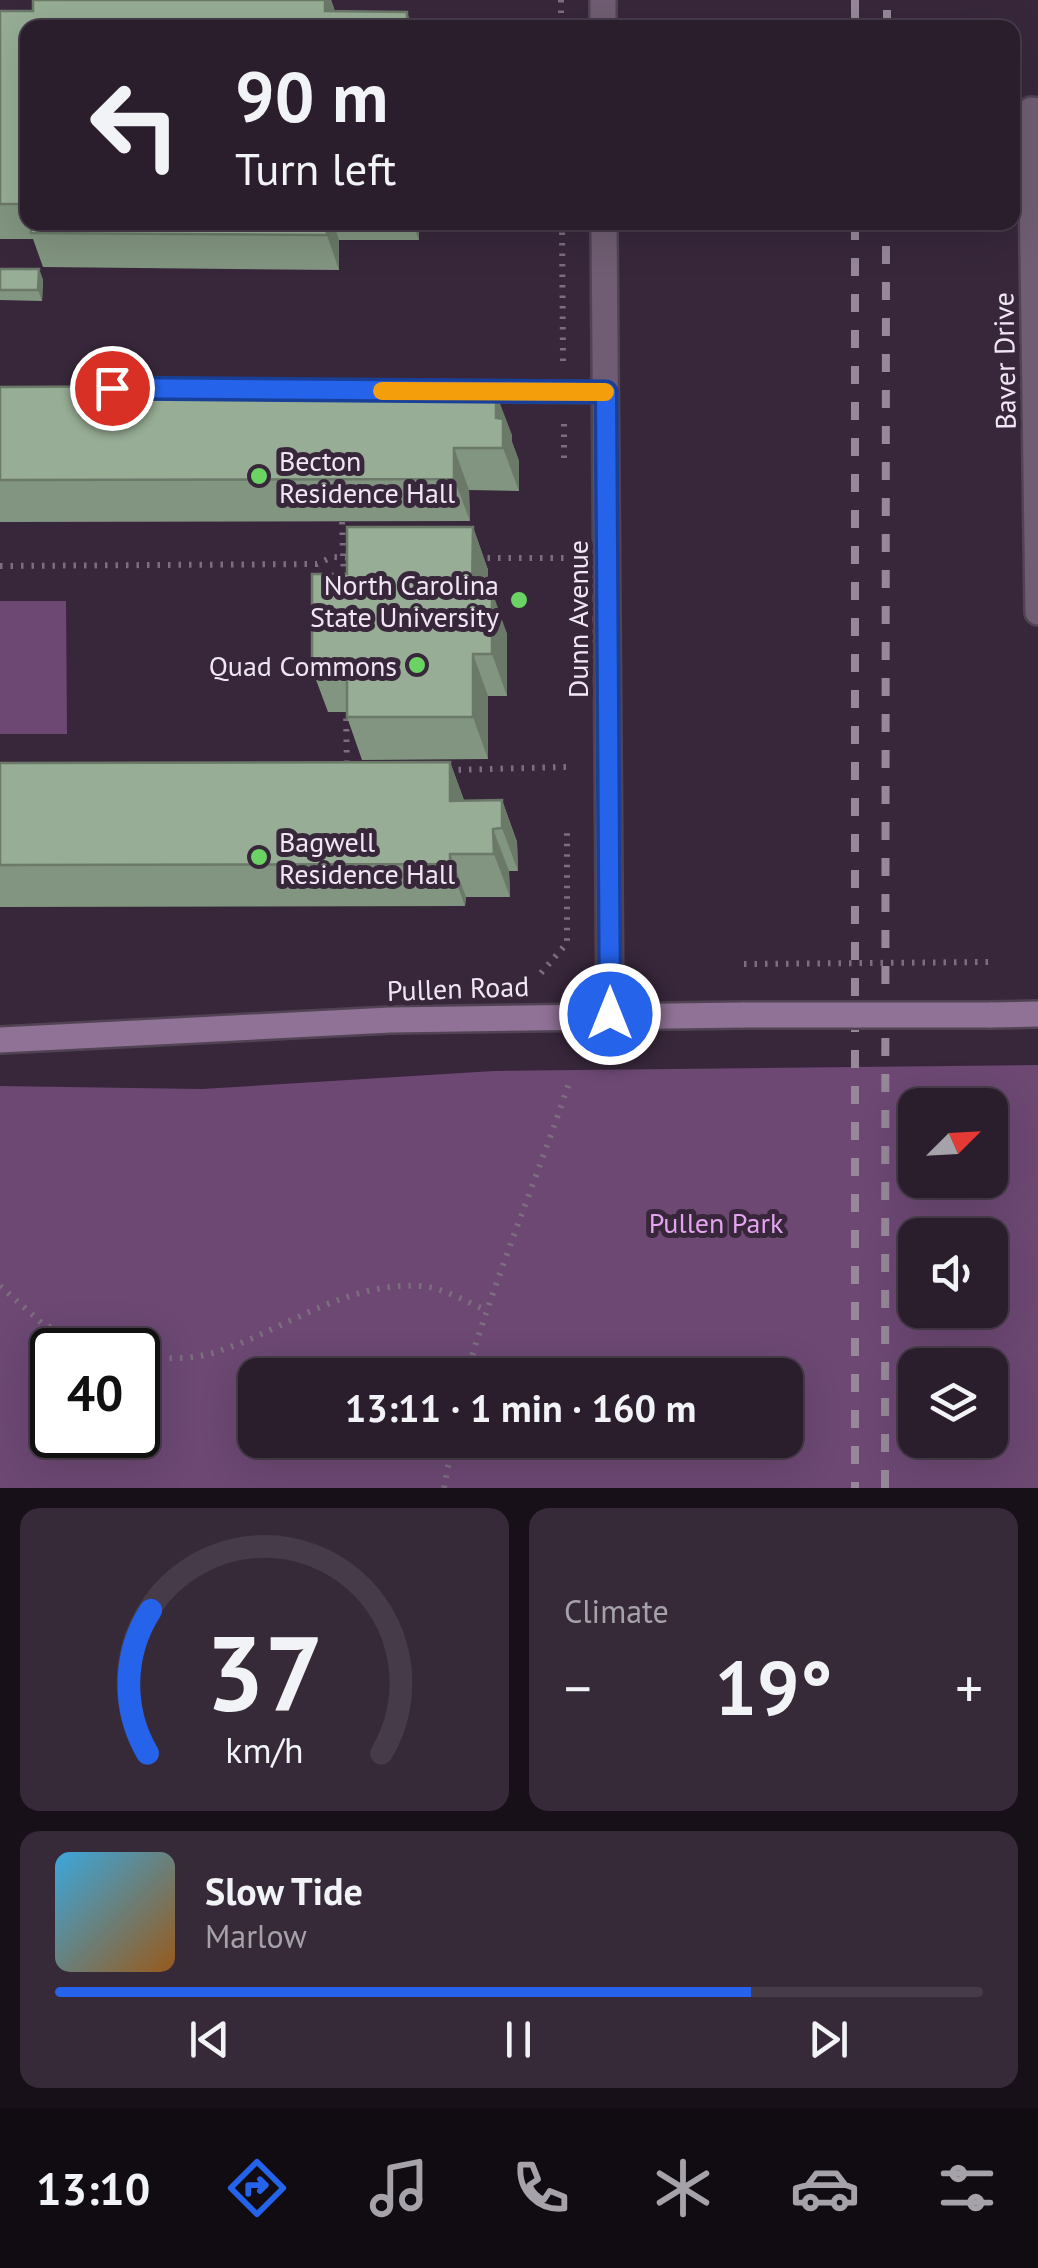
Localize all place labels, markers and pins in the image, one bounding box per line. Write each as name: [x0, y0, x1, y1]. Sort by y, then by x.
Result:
pin: [70, 346, 155, 431]
place label: Becton Residence Hall: [279, 442, 455, 511]
marker: Becton Residence Hall: [248, 465, 270, 487]
place label: North Carolina State University: [310, 566, 499, 635]
marker: North Carolina State University: [508, 589, 530, 611]
place label: Quad Commons: [209, 647, 397, 684]
marker: Quad Commons: [406, 654, 428, 676]
place label: Bagwell Residence Hall: [279, 823, 455, 892]
marker: Bagwell Residence Hall: [248, 846, 270, 868]

